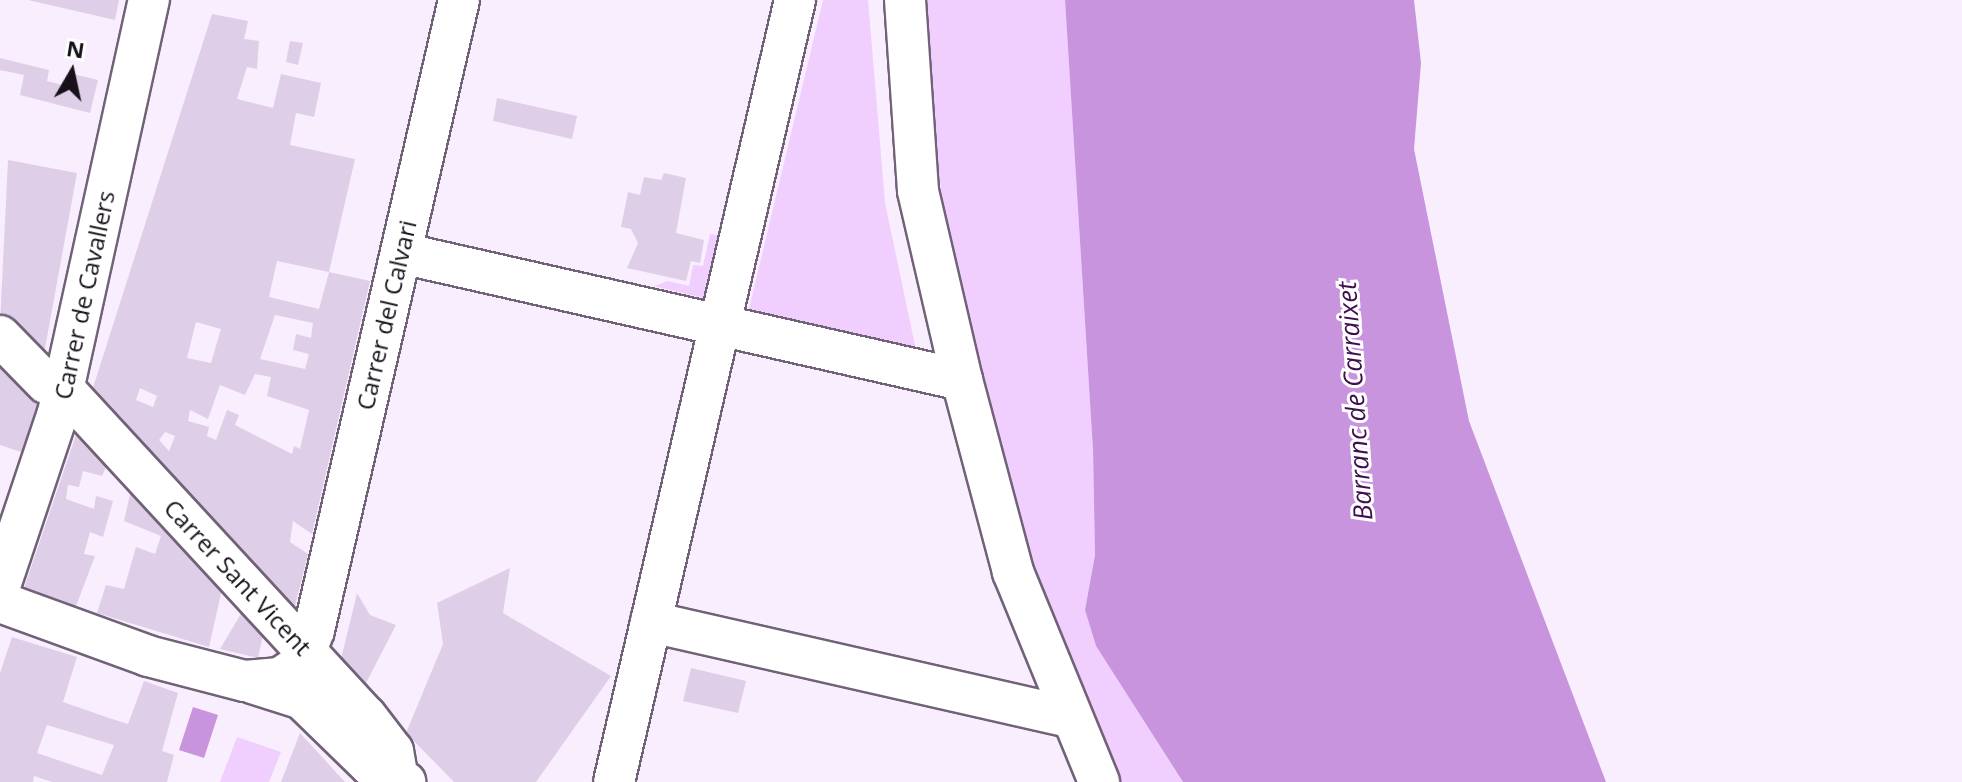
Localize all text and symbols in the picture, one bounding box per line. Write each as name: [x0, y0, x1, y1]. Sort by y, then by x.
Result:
north arrow: [32, 32, 112, 112]
text: N: [65, 32, 87, 65]
street label: Carrer de Cavallers: [48, 188, 120, 402]
street label: Carrer del Calvari: [350, 217, 422, 413]
water label: Barranc de Carraixet: [1331, 280, 1379, 522]
street label: Carrer Sant Vicent: [159, 493, 317, 661]

